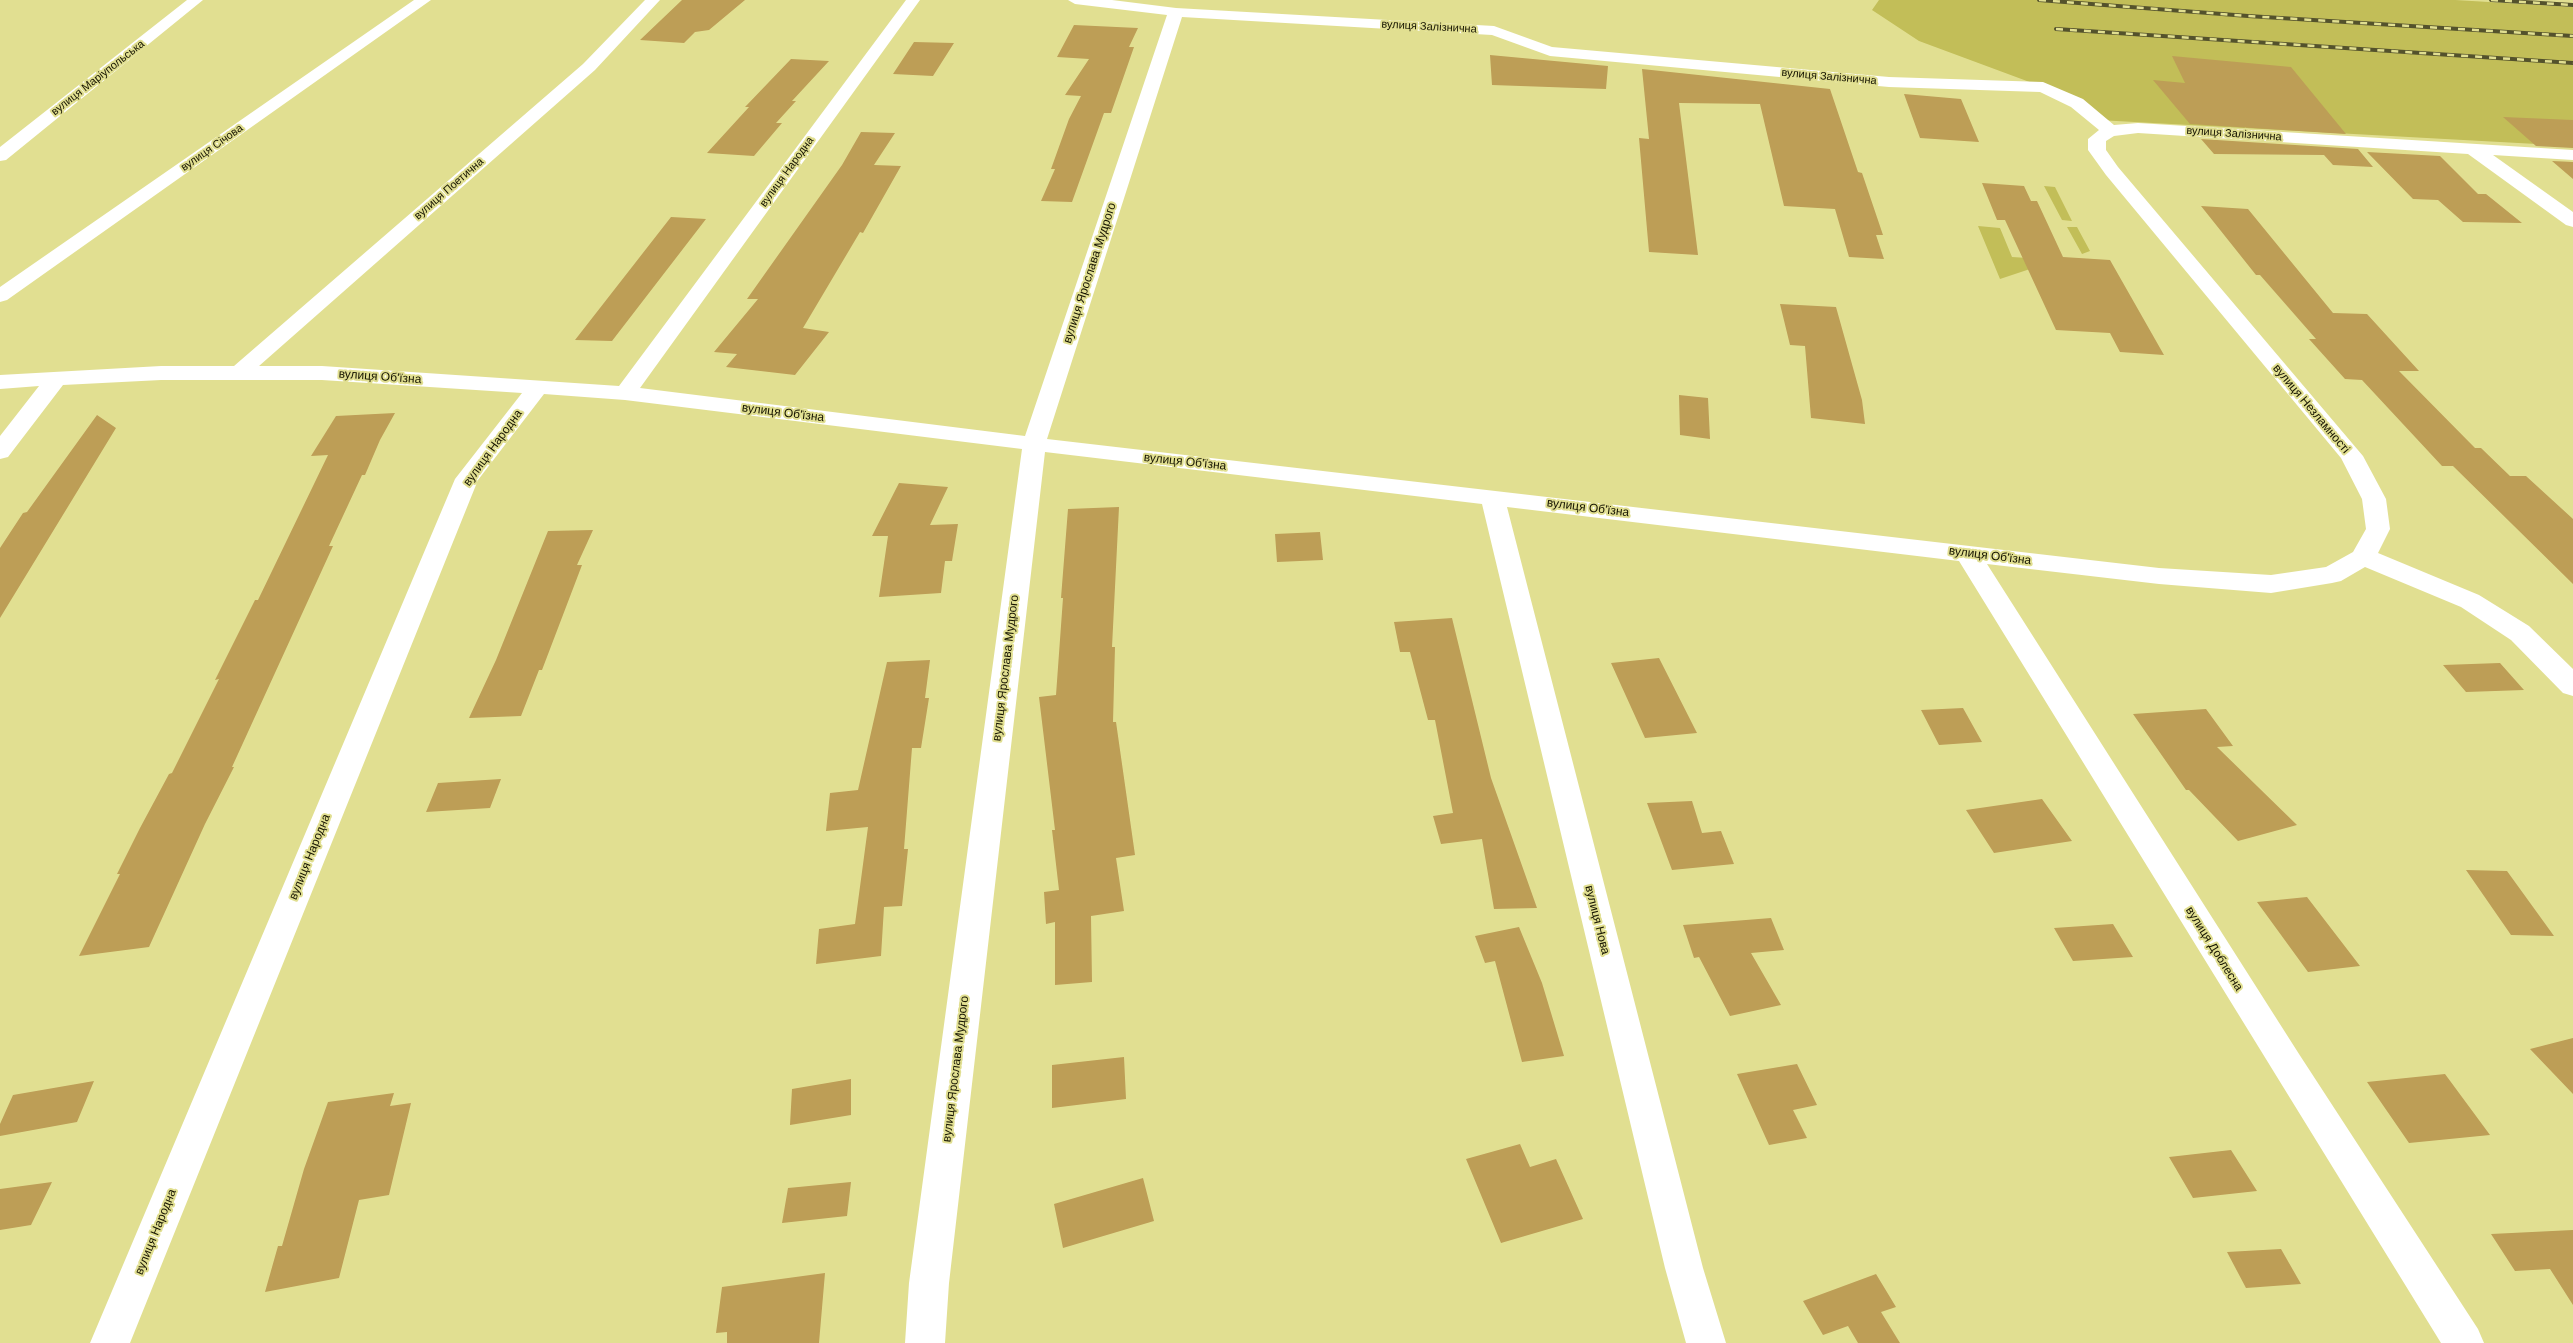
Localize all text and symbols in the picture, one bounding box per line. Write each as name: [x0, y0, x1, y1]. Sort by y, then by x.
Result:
street label: вулиця Залізнична: [1381, 18, 1477, 36]
street label: вулиця Маріупольська: [49, 38, 147, 118]
street label: вулиця Залізнична: [1781, 66, 1877, 88]
street label: вулиця Січова: [178, 122, 246, 174]
street label: вулиця Залізнична: [2186, 124, 2282, 144]
street label: вулиця Народна: [757, 134, 817, 210]
street label: вулиця Поетична: [412, 155, 486, 223]
street label: вулиця Ярослава Мудрого: [1060, 201, 1120, 345]
street label: вулиця Незламності: [2269, 361, 2353, 457]
street label: вулиця Об'їзна: [338, 367, 422, 387]
street label: вулиця Об'їзна: [741, 401, 825, 425]
street label: вулиця Народна: [460, 407, 526, 489]
street label: вулиця Об'їзна: [1143, 451, 1227, 473]
street label: вулиця Об'їзна: [1546, 496, 1630, 520]
street label: вулиця Об'їзна: [1948, 544, 2032, 568]
street label: вулиця Ярослава Мудрого: [990, 594, 1022, 742]
street label: вулиця Народна: [286, 812, 334, 902]
street label: вулиця Нова: [1581, 884, 1613, 956]
street label: вулиця Доблесна: [2182, 904, 2246, 994]
street label: вулиця Ярослава Мудрого: [940, 995, 972, 1143]
street label: вулиця Народна: [132, 1187, 180, 1277]

